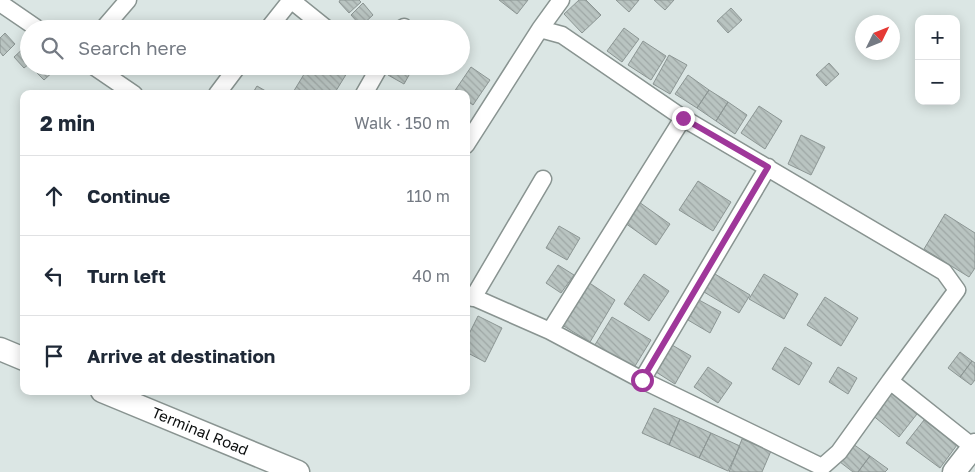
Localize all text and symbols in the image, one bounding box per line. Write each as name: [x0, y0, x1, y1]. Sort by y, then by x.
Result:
north arrow: [855, 15, 900, 60]
map controls: [915, 15, 960, 105]
button: +: [915, 15, 960, 60]
search box: [20, 20, 470, 75]
icon: search: [38, 34, 66, 62]
text: Search here: [78, 36, 187, 59]
button: −: [915, 60, 960, 105]
route end: [672, 107, 695, 130]
text: 2 min: [40, 110, 95, 136]
text: Walk · 150 m: [354, 113, 450, 133]
icon: ahead: [40, 182, 68, 210]
text: Continue: [87, 184, 170, 207]
text: 110 m: [406, 186, 450, 206]
icon: left: [40, 262, 68, 290]
text: Turn left: [87, 264, 166, 287]
text: 40 m: [412, 266, 450, 286]
icon: arrive: [40, 342, 68, 370]
text: Arrive at destination: [87, 344, 275, 367]
route start: [631, 369, 654, 392]
street label: Terminal Road: [149, 403, 251, 459]

